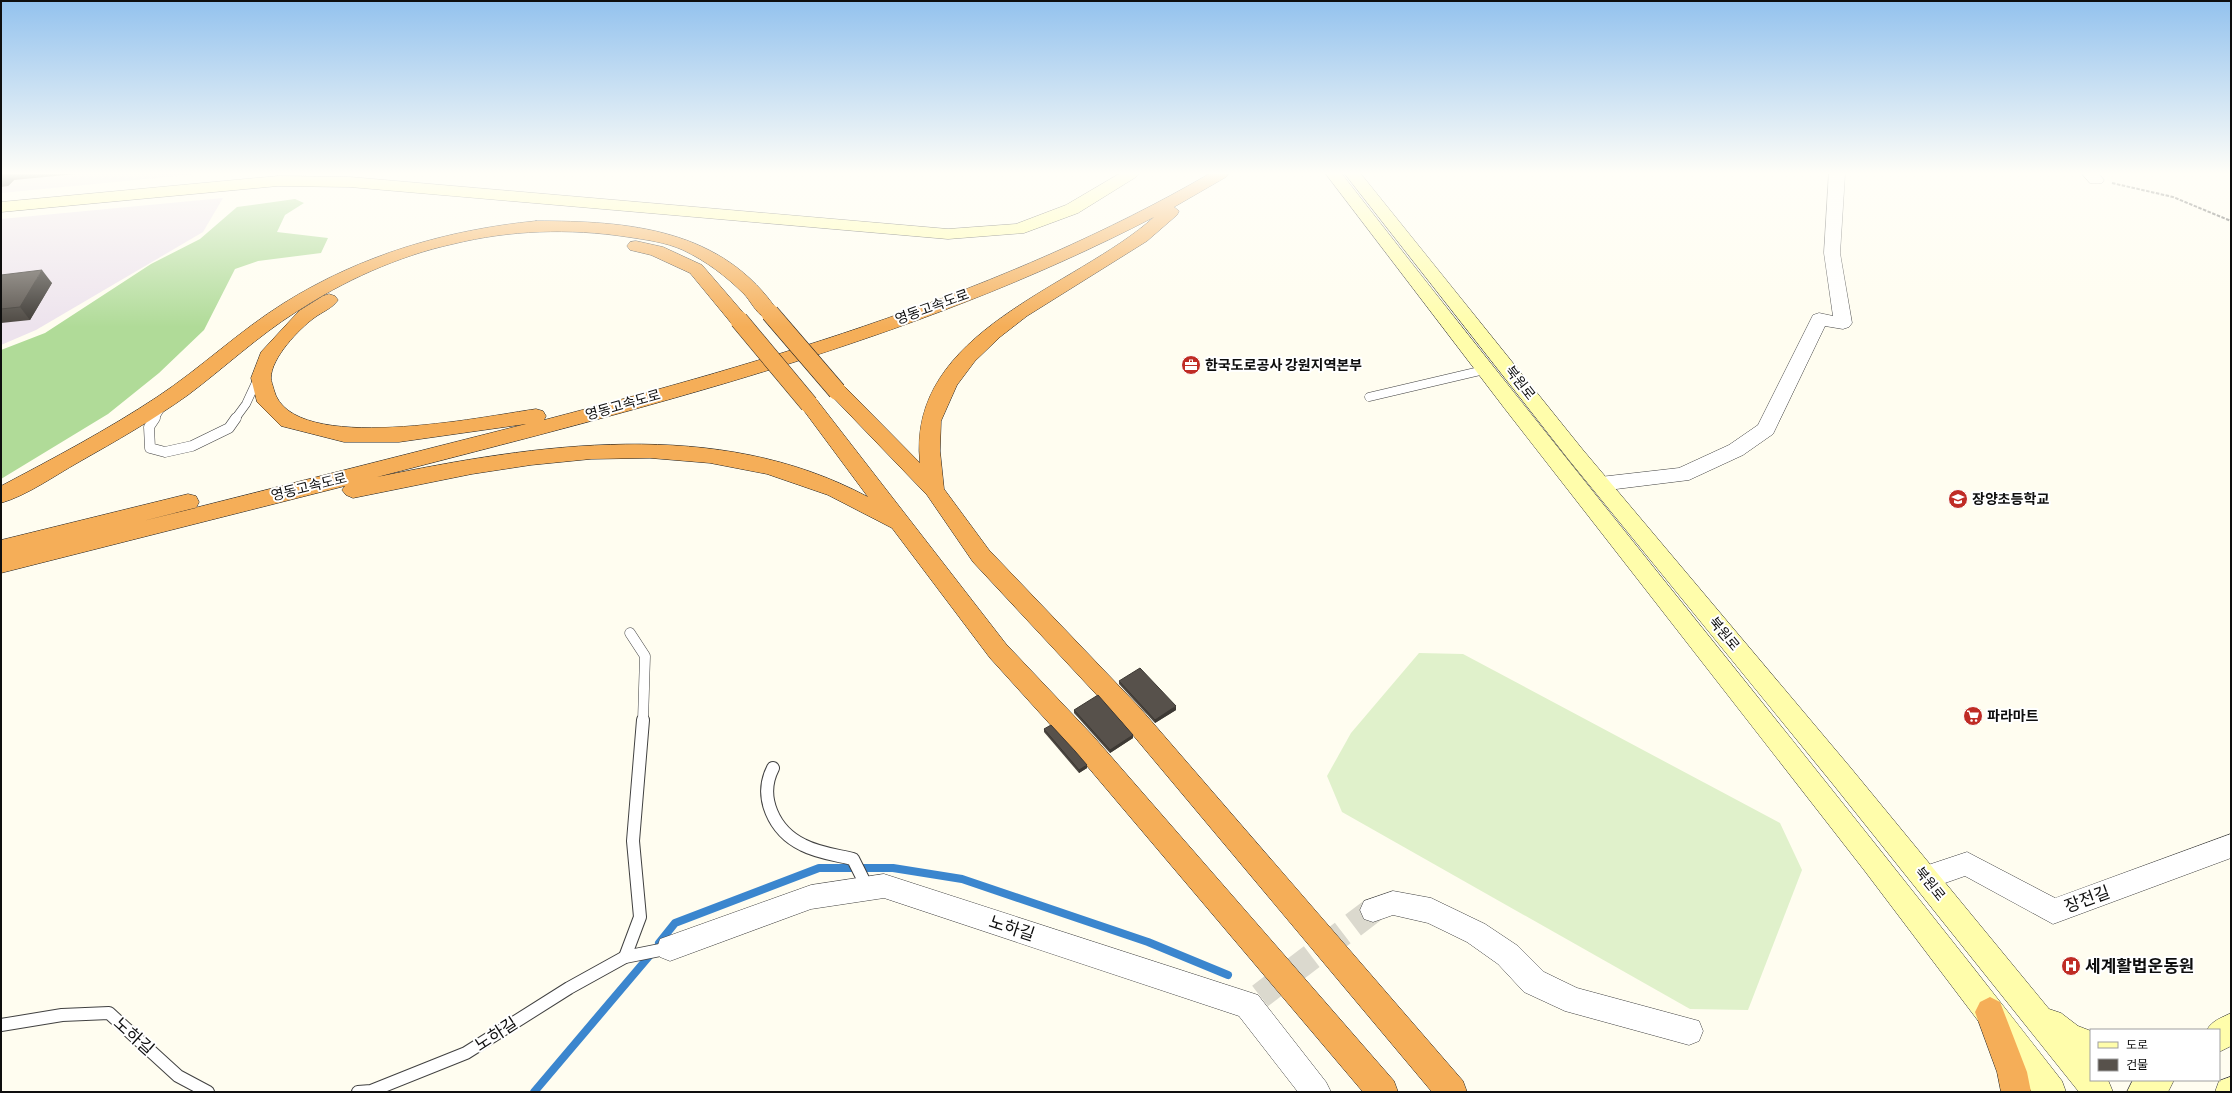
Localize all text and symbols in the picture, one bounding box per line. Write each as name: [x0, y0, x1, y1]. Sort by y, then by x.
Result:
street label: 영동고속도로: [893, 286, 971, 328]
office icon: 한국도로공사 강원지역본부: [1180, 354, 1202, 376]
place label: 한국도로공사 강원지역본부: [1205, 357, 1362, 374]
street label: 북원로: [1501, 363, 1539, 404]
street label: 영동고속도로: [584, 386, 663, 424]
street label: 영동고속도로: [269, 469, 349, 505]
school or university icon: 장양초등학교: [1947, 488, 1969, 510]
place label: 장양초등학교: [1972, 491, 2049, 508]
street label: 북원로: [1705, 614, 1743, 654]
supermarket icon: 파라마트: [1962, 705, 1984, 727]
place label: 파라마트: [1987, 708, 2039, 725]
street label: 북원로: [1911, 864, 1949, 904]
street label: 장전길: [2062, 882, 2112, 916]
street label: 노하길: [987, 911, 1037, 945]
hospital icon: 세계활법운동원: [2060, 955, 2082, 977]
place label: 세계활법운동원: [2085, 956, 2194, 976]
street label: 노하길: [110, 1013, 158, 1059]
street label: 노하길: [471, 1013, 521, 1055]
legend: [2090, 1029, 2220, 1081]
text: 도로: [2126, 1038, 2148, 1052]
text: 건물: [2126, 1058, 2148, 1072]

